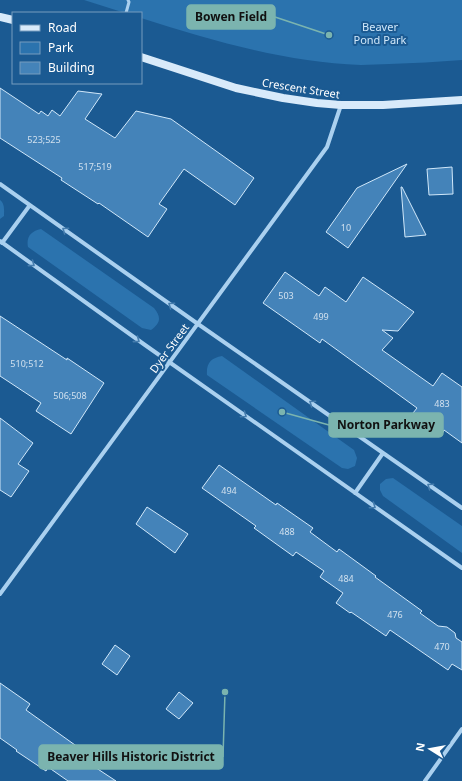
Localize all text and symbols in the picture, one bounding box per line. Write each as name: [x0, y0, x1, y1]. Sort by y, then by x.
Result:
callout: Bowen Field: [187, 5, 275, 29]
text: Bowen Field: [195, 8, 267, 25]
legend: [12, 12, 142, 84]
text: Road: [48, 19, 77, 36]
park label: Beaver Pond Park: [354, 19, 407, 47]
text: Park: [48, 39, 74, 56]
text: Building: [48, 59, 95, 76]
street label: Crescent Street: [261, 74, 341, 102]
house number: 523;525: [27, 133, 61, 146]
house number: 517;519: [78, 160, 112, 173]
house number: 10: [341, 221, 351, 234]
one-way arrow: [62, 227, 69, 235]
one-way arrow: [27, 259, 34, 266]
house number: 503: [278, 289, 294, 302]
one-way arrow: [168, 302, 175, 310]
house number: 499: [313, 310, 329, 323]
street label: Dyer Street: [146, 320, 192, 376]
one-way arrow: [133, 335, 140, 342]
house number: 510;512: [10, 357, 44, 370]
house number: 506;508: [53, 389, 87, 402]
house number: 483: [434, 397, 450, 410]
one-way arrow: [309, 400, 316, 408]
one-way arrow: [239, 410, 246, 417]
callout: Norton Parkway: [329, 413, 443, 437]
text: Norton Parkway: [337, 416, 435, 433]
one-way arrow: [427, 483, 434, 490]
house number: 494: [221, 484, 237, 497]
one-way arrow: [369, 501, 376, 509]
house number: 488: [279, 525, 295, 538]
house number: 484: [338, 572, 354, 585]
house number: 476: [387, 608, 403, 621]
house number: 470: [434, 640, 450, 653]
north arrow: [410, 729, 450, 769]
text: N: [411, 741, 428, 753]
callout: Beaver Hills Historic District: [39, 745, 223, 769]
text: Beaver Hills Historic District: [47, 748, 215, 765]

